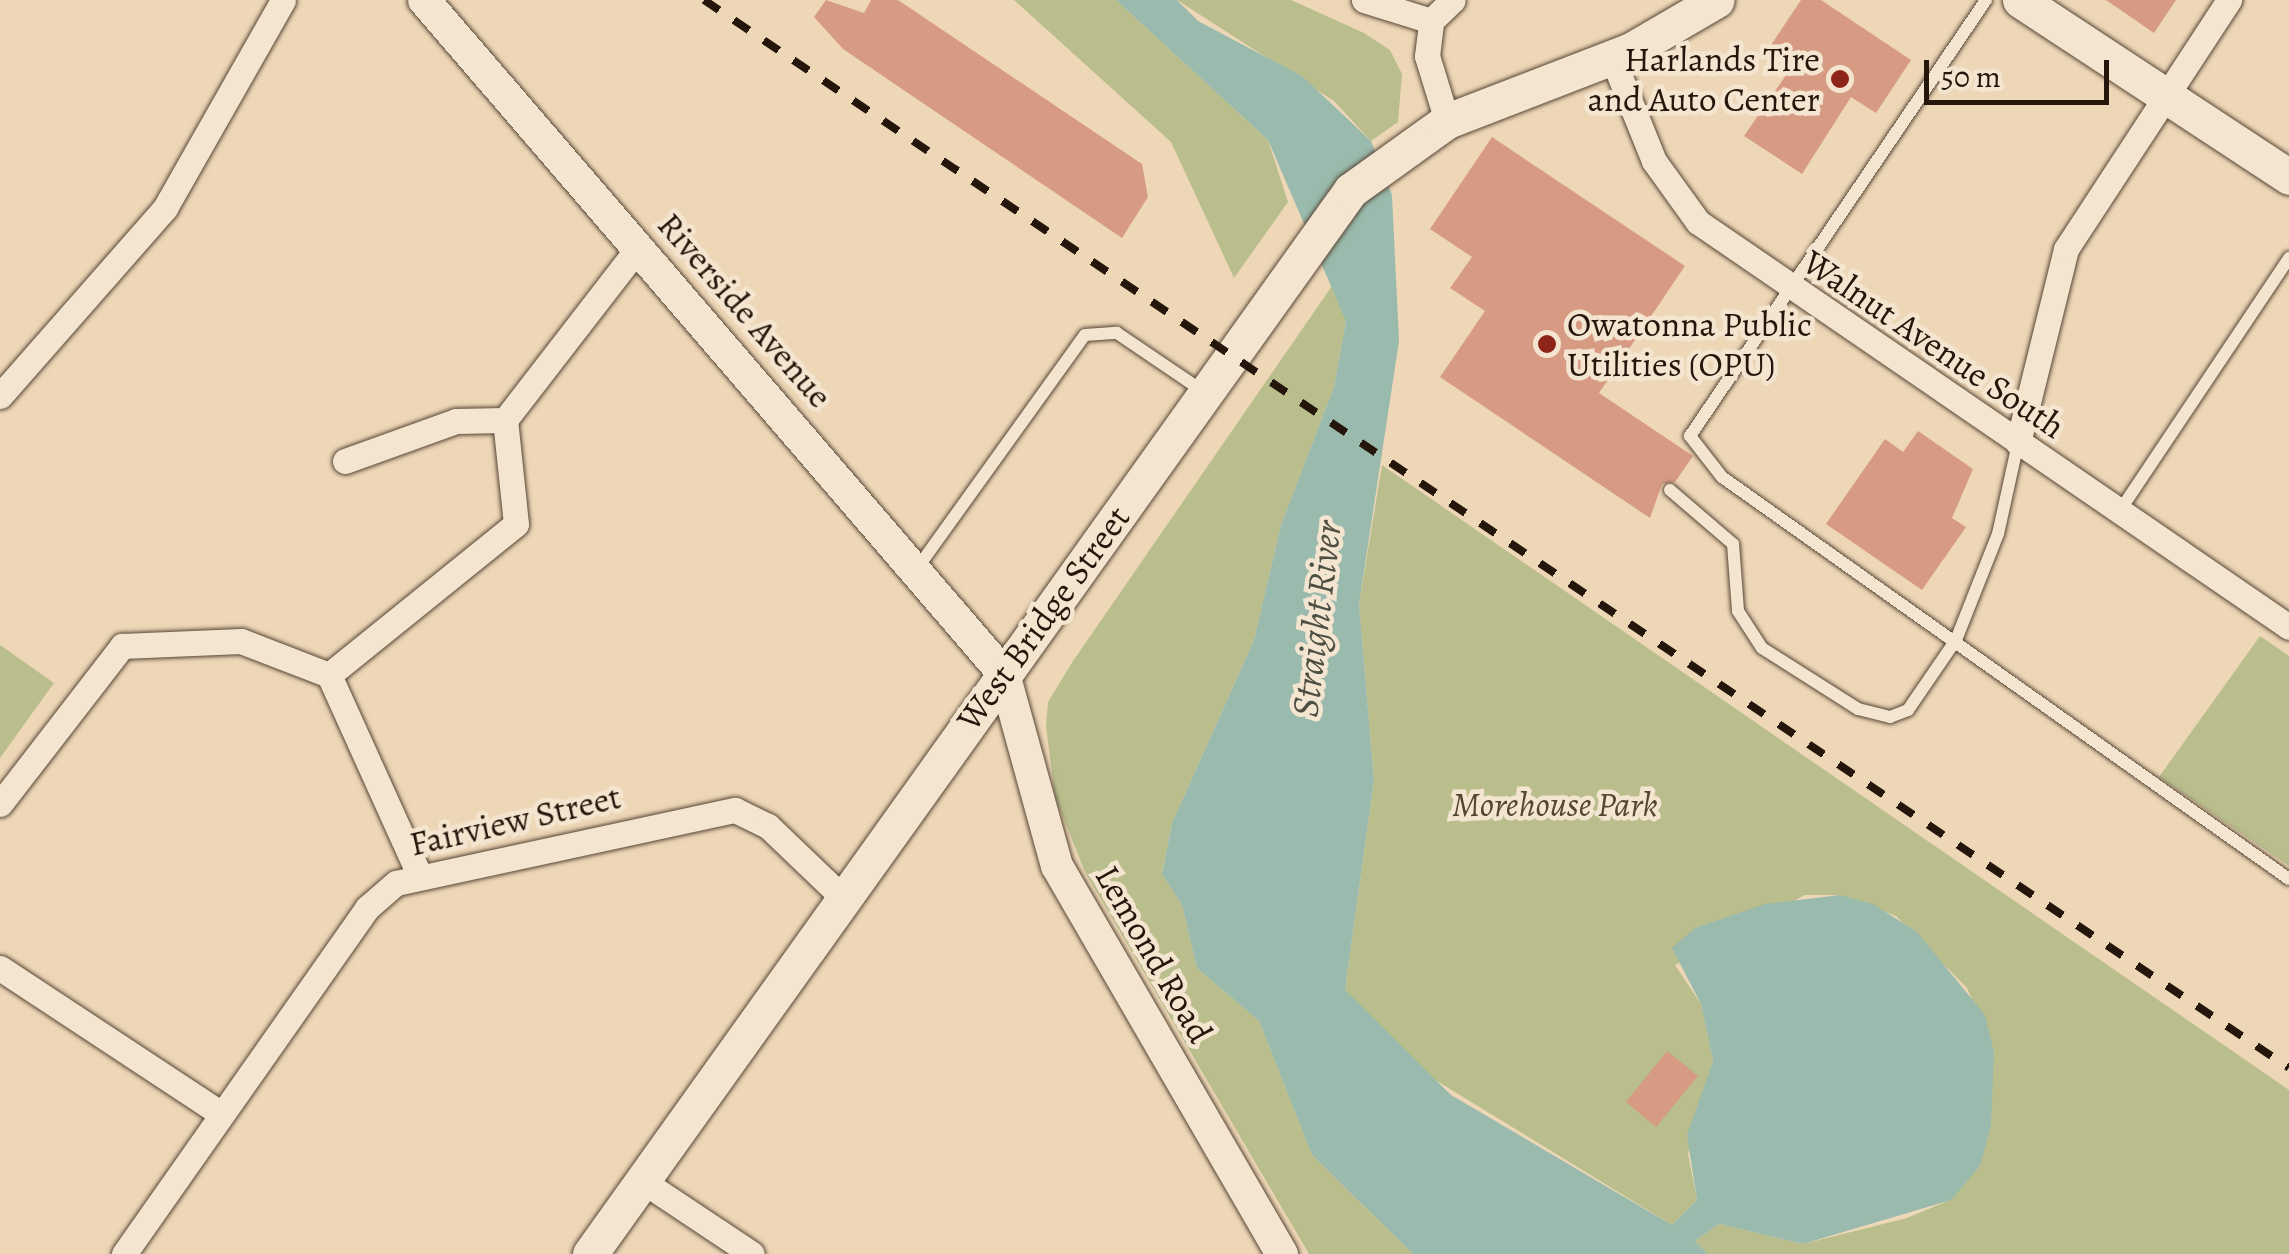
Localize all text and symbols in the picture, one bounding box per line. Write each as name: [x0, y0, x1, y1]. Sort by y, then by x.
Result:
place label: Harlands Tire and Auto Center: [1587, 38, 1820, 120]
scale bar: [1929, 40, 2114, 102]
text: 50 m: [1941, 57, 2001, 97]
marker: Harlands Tire and Auto Center: [1829, 68, 1851, 90]
street label: Riverside Avenue: [649, 204, 841, 416]
street label: Walnut Avenue South: [1795, 241, 2073, 447]
place label: Owatonna Public Utilities (OPU): [1567, 303, 1812, 385]
marker: Owatonna Public Utilities (OPU): [1536, 333, 1558, 355]
street label: West Bridge Street: [948, 498, 1138, 738]
water label: Straight River: [1282, 518, 1352, 720]
street label: Fairview Street: [405, 775, 625, 865]
park label: Morehouse Park: [1452, 783, 1658, 825]
street label: Lemond Road: [1086, 858, 1222, 1050]

